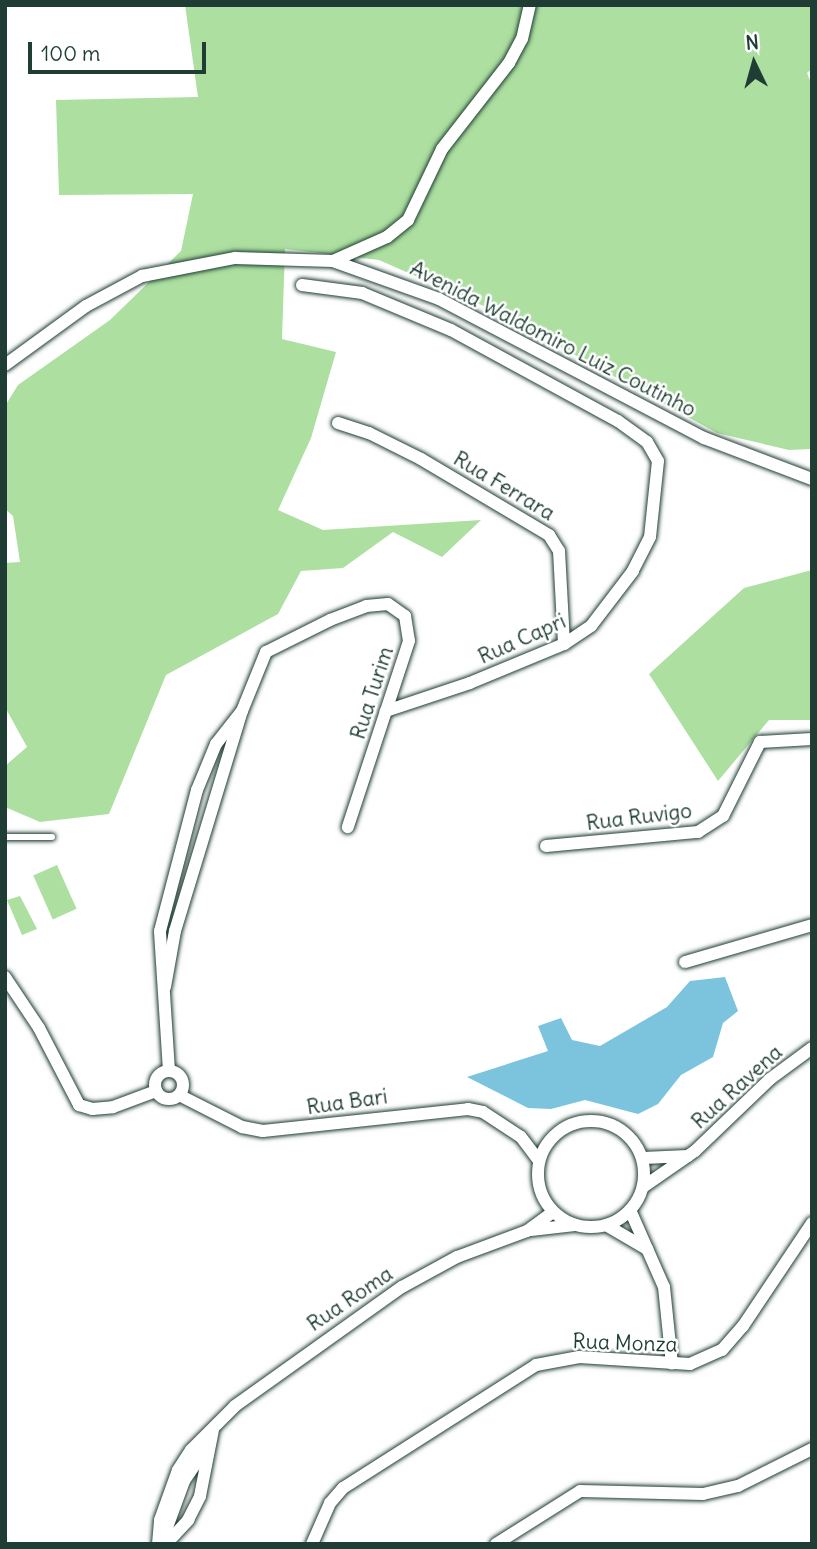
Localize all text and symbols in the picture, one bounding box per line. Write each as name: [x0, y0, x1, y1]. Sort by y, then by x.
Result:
scale bar: [32, 28, 210, 72]
north arrow: [719, 28, 789, 98]
text: N: [745, 30, 760, 55]
text: 100 m: [41, 40, 100, 67]
street label: Avenida Waldomiro Luiz Coutinho: [406, 256, 700, 422]
street label: Rua Ferrara: [449, 446, 559, 526]
street label: Rua Capri: [474, 609, 570, 669]
street label: Rua Turim: [345, 644, 399, 742]
street label: Rua Ruvigo: [585, 798, 693, 836]
street label: Rua Ravena: [686, 1040, 788, 1134]
street label: Rua Bari: [305, 1084, 389, 1120]
street label: Rua Roma: [302, 1261, 398, 1337]
street label: Rua Monza: [572, 1329, 678, 1357]

